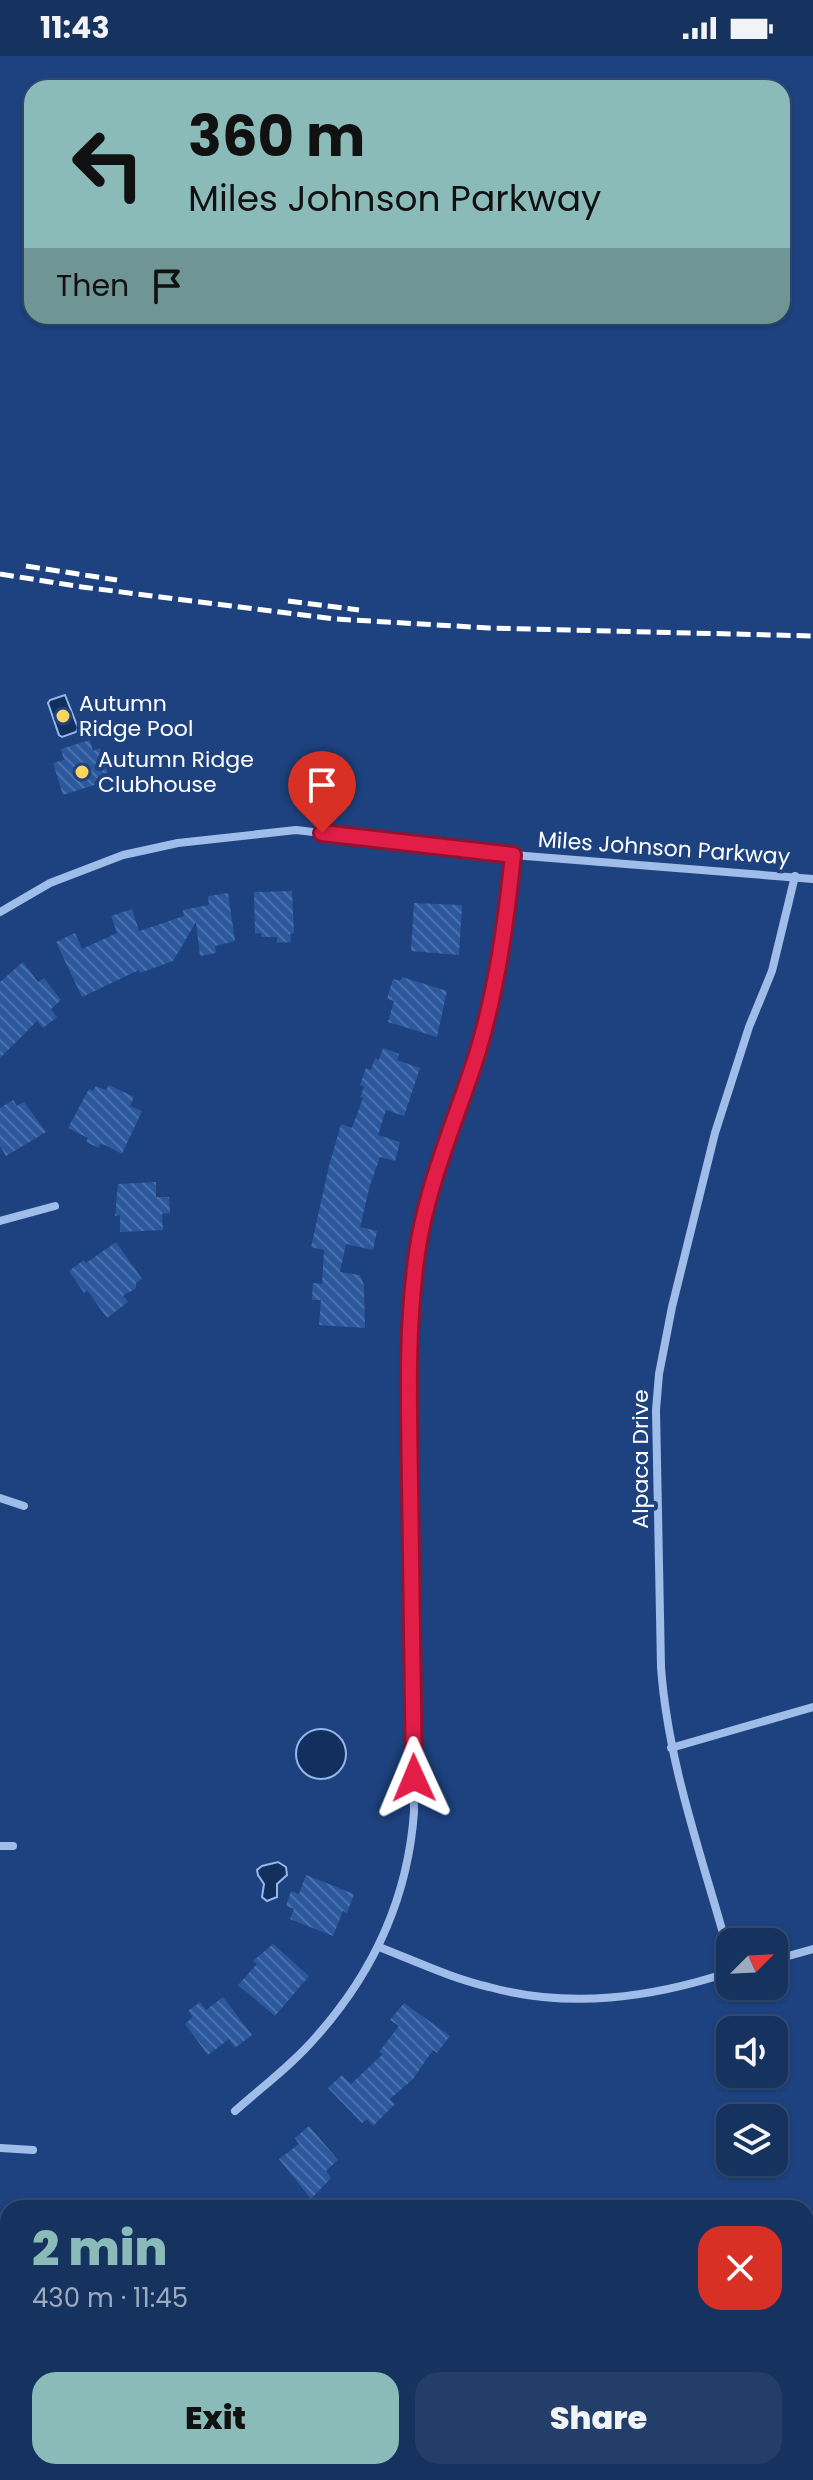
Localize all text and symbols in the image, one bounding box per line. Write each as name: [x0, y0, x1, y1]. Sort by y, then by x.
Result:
text: 11:43: [40, 6, 110, 49]
text: 360 m: [188, 97, 365, 176]
icon: left: [56, 112, 160, 216]
text: Miles Johnson Parkway: [188, 173, 601, 224]
text: Then: [56, 264, 129, 307]
icon: arrive: [145, 264, 189, 308]
place label: Autumn Ridge Pool: [79, 688, 193, 744]
marker: Autumn Ridge Pool: [54, 707, 72, 725]
place label: Autumn Ridge Clubhouse: [98, 744, 254, 800]
pin: [288, 751, 356, 833]
marker: Autumn Ridge Clubhouse: [73, 763, 91, 781]
icon: arrive: [300, 763, 344, 807]
street label: Miles Johnson Parkway: [537, 824, 792, 872]
street label: Alpaca Drive: [625, 1389, 656, 1529]
position arrow: [372, 1736, 456, 1820]
north arrow: [716, 1928, 788, 2000]
map controls: [716, 1928, 788, 2176]
button: sound: [716, 2016, 788, 2088]
button: layers: [716, 2104, 788, 2176]
text: 2 min: [32, 2215, 167, 2282]
button: close: [698, 2226, 782, 2310]
text: 430 m · 11:45: [32, 2280, 188, 2316]
button: Exit: [32, 2372, 399, 2464]
button: Share: [415, 2372, 782, 2464]

